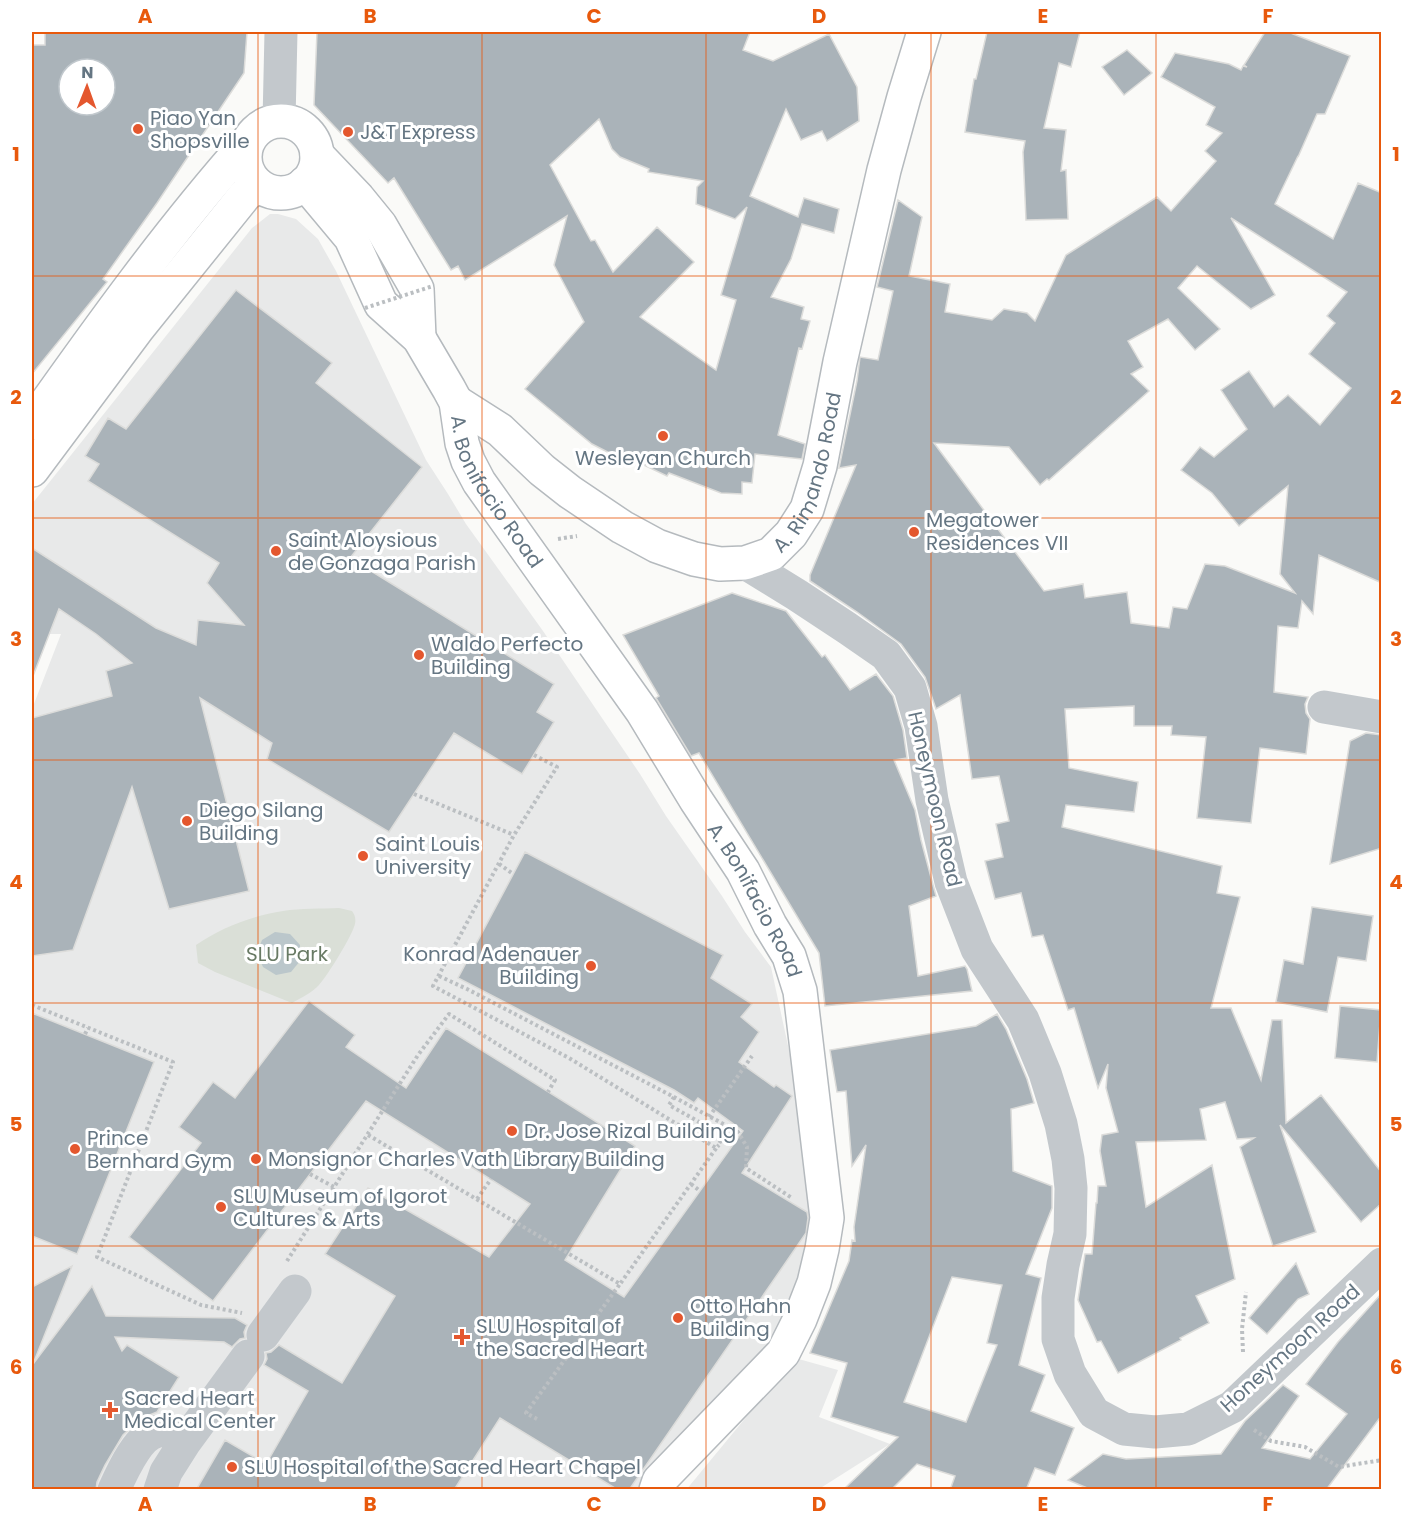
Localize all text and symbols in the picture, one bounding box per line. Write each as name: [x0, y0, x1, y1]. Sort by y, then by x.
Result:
text: A: [138, 2, 153, 30]
text: B: [363, 2, 377, 30]
text: C: [586, 2, 602, 30]
text: D: [812, 2, 826, 30]
text: E: [1038, 2, 1048, 30]
text: F: [1263, 2, 1274, 30]
north arrow: [57, 57, 117, 117]
text: N: [81, 61, 93, 84]
place label: Piao Yan Shopsville: [150, 104, 250, 155]
place label: J&T Express: [360, 118, 476, 146]
marker: Piao Yan Shopsville: [131, 122, 145, 136]
marker: J&T Express: [341, 125, 355, 139]
text: 1: [12, 140, 20, 168]
text: 1: [1392, 140, 1400, 168]
text: 2: [10, 383, 22, 411]
text: 2: [1390, 383, 1402, 411]
street label: A. Rimando Road: [766, 390, 848, 559]
street label: A. Bonifacio Road: [444, 413, 550, 574]
marker: Wesleyan Church: [656, 429, 670, 443]
place label: Wesleyan Church: [575, 444, 751, 472]
place label: Megatower Residences VII: [926, 506, 1068, 557]
marker: Megatower Residences VII: [907, 525, 921, 539]
place label: Saint Aloysious de Gonzaga Parish: [288, 526, 476, 577]
marker: Saint Aloysious de Gonzaga Parish: [269, 544, 283, 558]
text: 3: [10, 625, 22, 653]
text: 3: [1390, 625, 1402, 653]
place label: Waldo Perfecto Building: [431, 630, 583, 681]
marker: Waldo Perfecto Building: [412, 648, 426, 662]
street label: Honeymoon Road: [901, 708, 969, 890]
place label: Diego Silang Building: [199, 796, 324, 847]
marker: Diego Silang Building: [180, 814, 194, 828]
street label: A. Bonifacio Road: [701, 817, 809, 981]
place label: Saint Louis University: [375, 830, 480, 881]
marker: Saint Louis University: [356, 849, 370, 863]
text: 4: [9, 868, 23, 896]
text: 4: [1389, 868, 1403, 896]
park label: SLU Park: [246, 940, 329, 968]
place label: Konrad Adenauer Building: [403, 940, 579, 991]
marker: Konrad Adenauer Building: [584, 959, 598, 973]
text: 5: [10, 1110, 23, 1138]
text: 5: [1390, 1110, 1403, 1138]
place label: Dr. Jose Rizal Building: [524, 1117, 736, 1145]
place label: Prince Bernhard Gym: [87, 1124, 232, 1175]
marker: Dr. Jose Rizal Building: [505, 1124, 519, 1138]
marker: Prince Bernhard Gym: [68, 1142, 82, 1156]
place label: Monsignor Charles Vath Library Building: [268, 1145, 665, 1173]
marker: Monsignor Charles Vath Library Building: [249, 1152, 263, 1166]
place label: SLU Museum of Igorot Cultures & Arts: [233, 1182, 447, 1233]
marker: SLU Museum of Igorot Cultures & Arts: [214, 1200, 228, 1214]
street label: Honeymoon Road: [1214, 1278, 1366, 1418]
place label: Otto Hahn Building: [690, 1292, 791, 1343]
marker: Otto Hahn Building: [671, 1311, 685, 1325]
place label: SLU Hospital of the Sacred Heart: [476, 1312, 644, 1363]
marker: SLU Hospital of the Sacred Heart: [453, 1328, 471, 1346]
text: 6: [10, 1353, 22, 1381]
text: 6: [1390, 1353, 1402, 1381]
place label: Sacred Heart Medical Center: [124, 1384, 276, 1435]
marker: Sacred Heart Medical Center: [101, 1401, 119, 1419]
place label: SLU Hospital of the Sacred Heart Chapel: [244, 1453, 641, 1481]
marker: SLU Hospital of the Sacred Heart Chapel: [225, 1460, 239, 1474]
text: A: [138, 1490, 153, 1518]
text: B: [363, 1490, 377, 1518]
text: C: [586, 1490, 602, 1518]
text: D: [812, 1490, 826, 1518]
text: E: [1038, 1490, 1048, 1518]
text: F: [1263, 1490, 1274, 1518]

